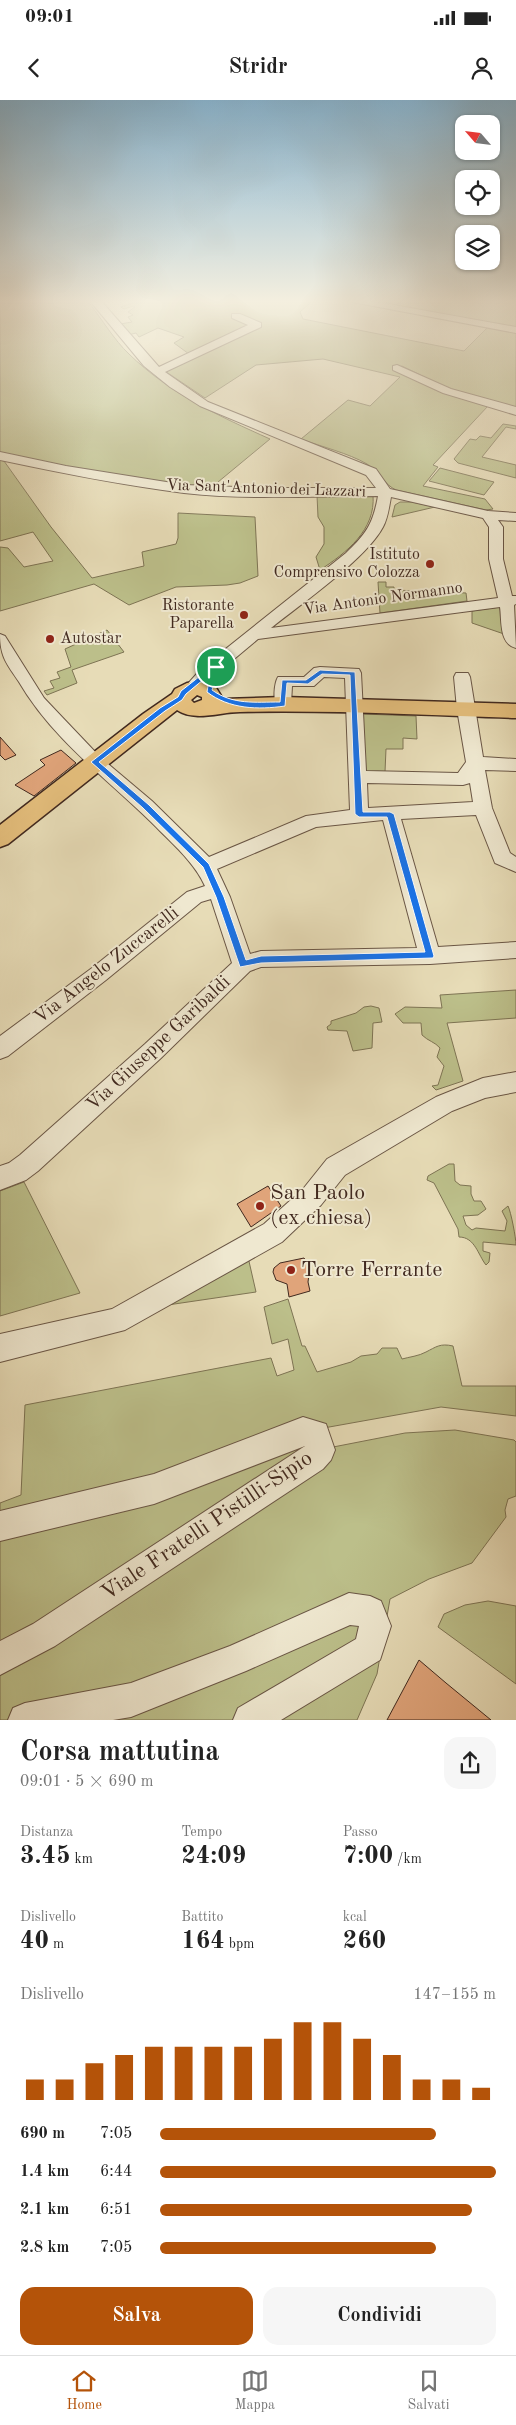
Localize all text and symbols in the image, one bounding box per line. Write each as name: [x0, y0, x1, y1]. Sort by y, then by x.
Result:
text: 09:01: [25, 8, 74, 27]
icon: back: [20, 54, 48, 82]
icon: person: [468, 54, 496, 82]
text: Stridr: [228, 56, 288, 78]
north arrow: [455, 115, 500, 160]
map controls: [455, 115, 500, 270]
button: locate: [455, 170, 500, 215]
button: layers: [455, 225, 500, 270]
street label: Via Sant'Antonio dei Lazzari: [166, 478, 366, 500]
place label: Istituto Comprensivo Colozza: [274, 547, 420, 581]
marker: Istituto Comprensivo Colozza: [424, 558, 436, 570]
street label: Via Antonio Normanno: [302, 580, 464, 618]
place label: Ristorante Paparella: [162, 598, 234, 632]
marker: Ristorante Paparella: [238, 609, 250, 621]
place label: Autostar: [60, 631, 122, 647]
marker: Autostar: [44, 633, 56, 645]
pin: [195, 646, 237, 688]
icon: arrive: [202, 653, 230, 681]
street label: Via Angelo Zuccarelli: [31, 904, 183, 1028]
street label: Via Giuseppe Garibaldi: [84, 973, 234, 1115]
place label: San Paolo (ex chiesa): [270, 1182, 372, 1229]
marker: San Paolo (ex chiesa): [254, 1200, 266, 1212]
place label: Torre Ferrante: [301, 1259, 442, 1281]
marker: Torre Ferrante: [285, 1264, 297, 1276]
street label: Viale Fratelli Pistilli-Sipio: [97, 1447, 317, 1605]
button: share: [444, 1737, 496, 1789]
text: Corsa mattutina: [20, 1739, 220, 1767]
text: 09:01 · 5 × 690 m: [20, 1774, 153, 1790]
text: Distanza: [20, 1825, 73, 1839]
text: Tempo: [181, 1825, 222, 1839]
text: Passo: [343, 1825, 378, 1839]
text: 3.45: [20, 1844, 71, 1869]
text: 24:09: [181, 1844, 246, 1869]
text: 7:00: [343, 1844, 393, 1869]
text: km: [71, 1852, 93, 1866]
text: /km: [393, 1852, 422, 1866]
text: Dislivello: [20, 1910, 76, 1924]
text: Battito: [181, 1910, 223, 1924]
text: kcal: [343, 1910, 367, 1924]
text: 40: [20, 1929, 49, 1954]
text: 164: [181, 1929, 225, 1954]
text: 260: [343, 1929, 386, 1954]
text: m: [49, 1937, 64, 1951]
text: bpm: [225, 1937, 254, 1951]
text: Dislivello: [20, 1987, 84, 2003]
text: 147–155 m: [413, 1987, 496, 2003]
text: 690 m: [20, 2126, 65, 2142]
text: 7:05: [100, 2126, 132, 2142]
text: 1.4 km: [20, 2164, 69, 2180]
text: 6:44: [100, 2164, 132, 2180]
text: 2.1 km: [20, 2202, 69, 2218]
text: 6:51: [100, 2202, 132, 2218]
text: 2.8 km: [20, 2240, 69, 2256]
text: 7:05: [100, 2240, 132, 2256]
button: Salva: [20, 2287, 253, 2345]
button: Condividi: [263, 2287, 496, 2345]
tab: Home: [66, 2367, 102, 2414]
tab: Mappa: [235, 2367, 275, 2414]
tab: Salvati: [408, 2367, 450, 2414]

